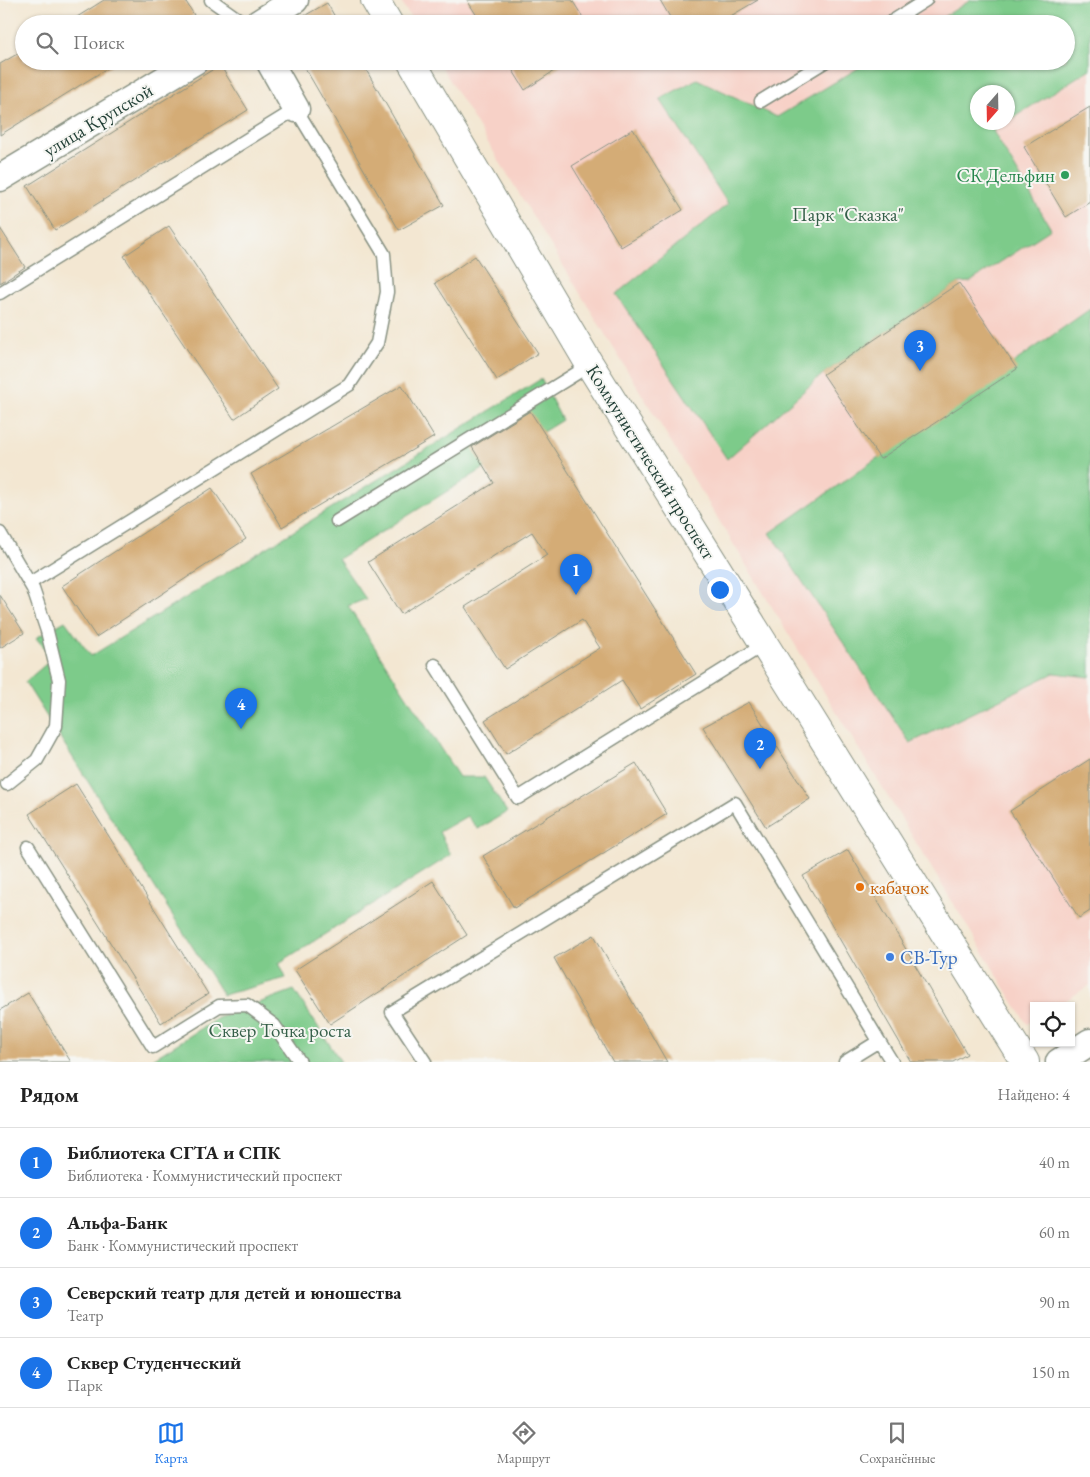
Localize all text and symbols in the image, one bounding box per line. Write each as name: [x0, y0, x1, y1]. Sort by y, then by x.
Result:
search box: [15, 15, 1075, 70]
icon: search: [33, 29, 61, 57]
text: Поиск: [73, 30, 125, 55]
street label: улица Крупской: [39, 77, 157, 163]
north arrow: [970, 85, 1015, 130]
place label: СК Дельфин: [956, 163, 1055, 188]
marker: СК Дельфин: [1059, 169, 1071, 181]
park label: Парк "Сказка": [792, 202, 904, 227]
pin: 3: [904, 330, 936, 371]
street label: Коммунистический проспект: [581, 360, 721, 564]
pin: 1: [560, 554, 592, 595]
your location: [707, 577, 733, 603]
pin: 4: [225, 688, 257, 729]
pin: 2: [744, 728, 776, 769]
place label: кабачок: [870, 875, 929, 900]
marker: кабачок: [854, 881, 866, 893]
place label: СВ-Тур: [900, 945, 958, 970]
marker: СВ-Тур: [884, 951, 896, 963]
map controls: [1030, 1002, 1075, 1047]
button: locate: [1030, 1002, 1075, 1047]
park label: Сквер Точка роста: [209, 1018, 352, 1043]
text: Рядом: [20, 1081, 79, 1108]
text: Найдено: 4: [998, 1084, 1070, 1105]
text: Библиотека СГТА и СПК: [67, 1140, 281, 1165]
text: 1: [32, 1152, 40, 1173]
text: 40 m: [1039, 1152, 1070, 1173]
text: Библиотека · Коммунистический проспект: [67, 1165, 342, 1186]
text: Альфа-Банк: [67, 1210, 168, 1235]
text: 2: [32, 1222, 40, 1243]
text: 60 m: [1039, 1222, 1070, 1243]
text: Банк · Коммунистический проспект: [67, 1235, 298, 1256]
text: Северский театр для детей и юношества: [67, 1280, 402, 1305]
text: 3: [32, 1292, 40, 1313]
text: 90 m: [1039, 1292, 1070, 1313]
text: Театр: [67, 1305, 104, 1326]
text: Сквер Студенческий: [67, 1350, 241, 1375]
text: 4: [32, 1362, 40, 1383]
text: 150 m: [1031, 1362, 1070, 1383]
text: Парк: [67, 1375, 103, 1396]
tab: Карта: [154, 1419, 188, 1467]
tab: Маршрут: [497, 1419, 550, 1467]
tab: Сохранённые: [859, 1419, 936, 1467]

